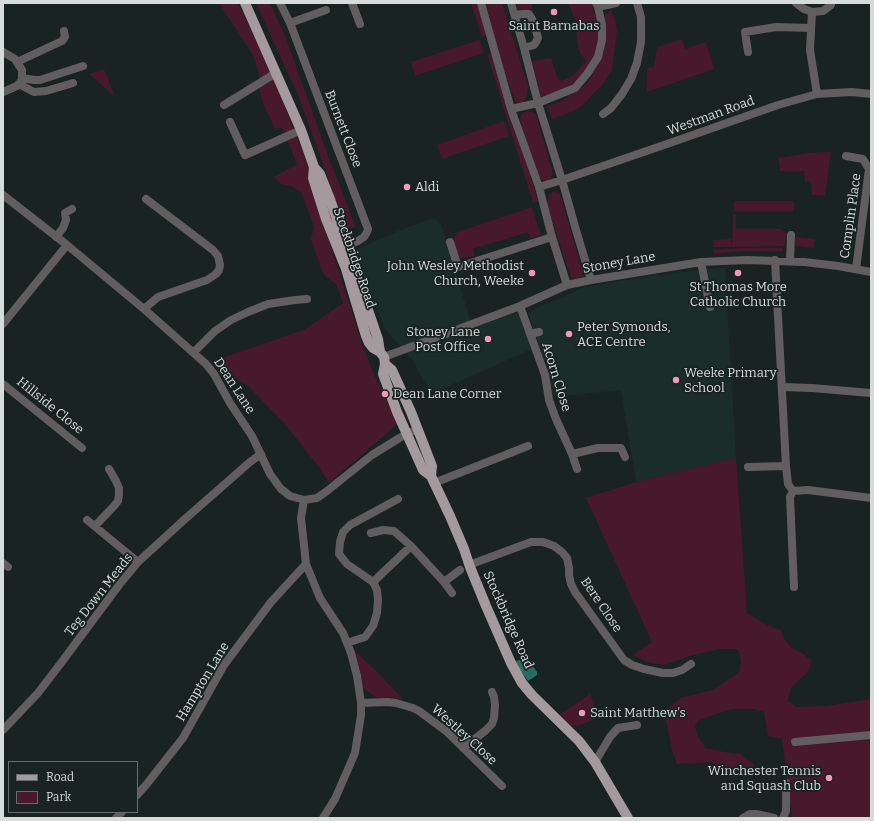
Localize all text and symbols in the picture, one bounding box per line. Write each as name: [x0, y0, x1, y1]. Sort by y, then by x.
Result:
marker: Saint Barnabas: [549, 7, 559, 17]
place label: Saint Barnabas: [509, 18, 599, 34]
street label: Burnett Close: [321, 88, 365, 170]
street label: Westman Road: [665, 93, 757, 139]
street label: Complin Place: [837, 172, 865, 260]
place label: Aldi: [415, 179, 439, 195]
marker: Aldi: [402, 182, 412, 192]
street label: Stockbridge Road: [329, 206, 379, 310]
street label: Stoney Lane: [581, 249, 657, 277]
place label: John Wesley Methodist Church, Weeke: [387, 258, 524, 289]
marker: John Wesley Methodist Church, Weeke: [527, 268, 537, 278]
marker: St Thomas More Catholic Church: [733, 268, 743, 278]
place label: St Thomas More Catholic Church: [689, 279, 787, 310]
place label: Peter Symonds, ACE Centre: [577, 319, 670, 350]
place label: Stoney Lane Post Office: [406, 324, 480, 355]
marker: Peter Symonds, ACE Centre: [564, 329, 574, 339]
marker: Stoney Lane Post Office: [483, 334, 493, 344]
street label: Acorn Close: [538, 340, 574, 414]
street label: Dean Lane: [210, 355, 258, 417]
place label: Weeke Primary School: [684, 365, 777, 396]
street label: Hillside Close: [13, 374, 87, 438]
marker: Weeke Primary School: [671, 375, 681, 385]
place label: Dean Lane Corner: [393, 386, 502, 402]
marker: Dean Lane Corner: [380, 389, 390, 399]
street label: Teg Down Meads: [62, 550, 136, 640]
street label: Stockbridge Road: [479, 569, 537, 671]
street label: Bere Close: [577, 575, 625, 635]
street label: Hampton Lane: [173, 640, 233, 724]
street label: Westley Close: [428, 701, 500, 769]
place label: Saint Matthew's: [590, 705, 686, 721]
marker: Saint Matthew's: [577, 708, 587, 718]
legend: [8, 761, 138, 813]
place label: Winchester Tennis and Squash Club: [708, 763, 821, 794]
text: Road: [46, 770, 74, 784]
marker: Winchester Tennis and Squash Club: [824, 773, 834, 783]
text: Park: [46, 790, 71, 804]

